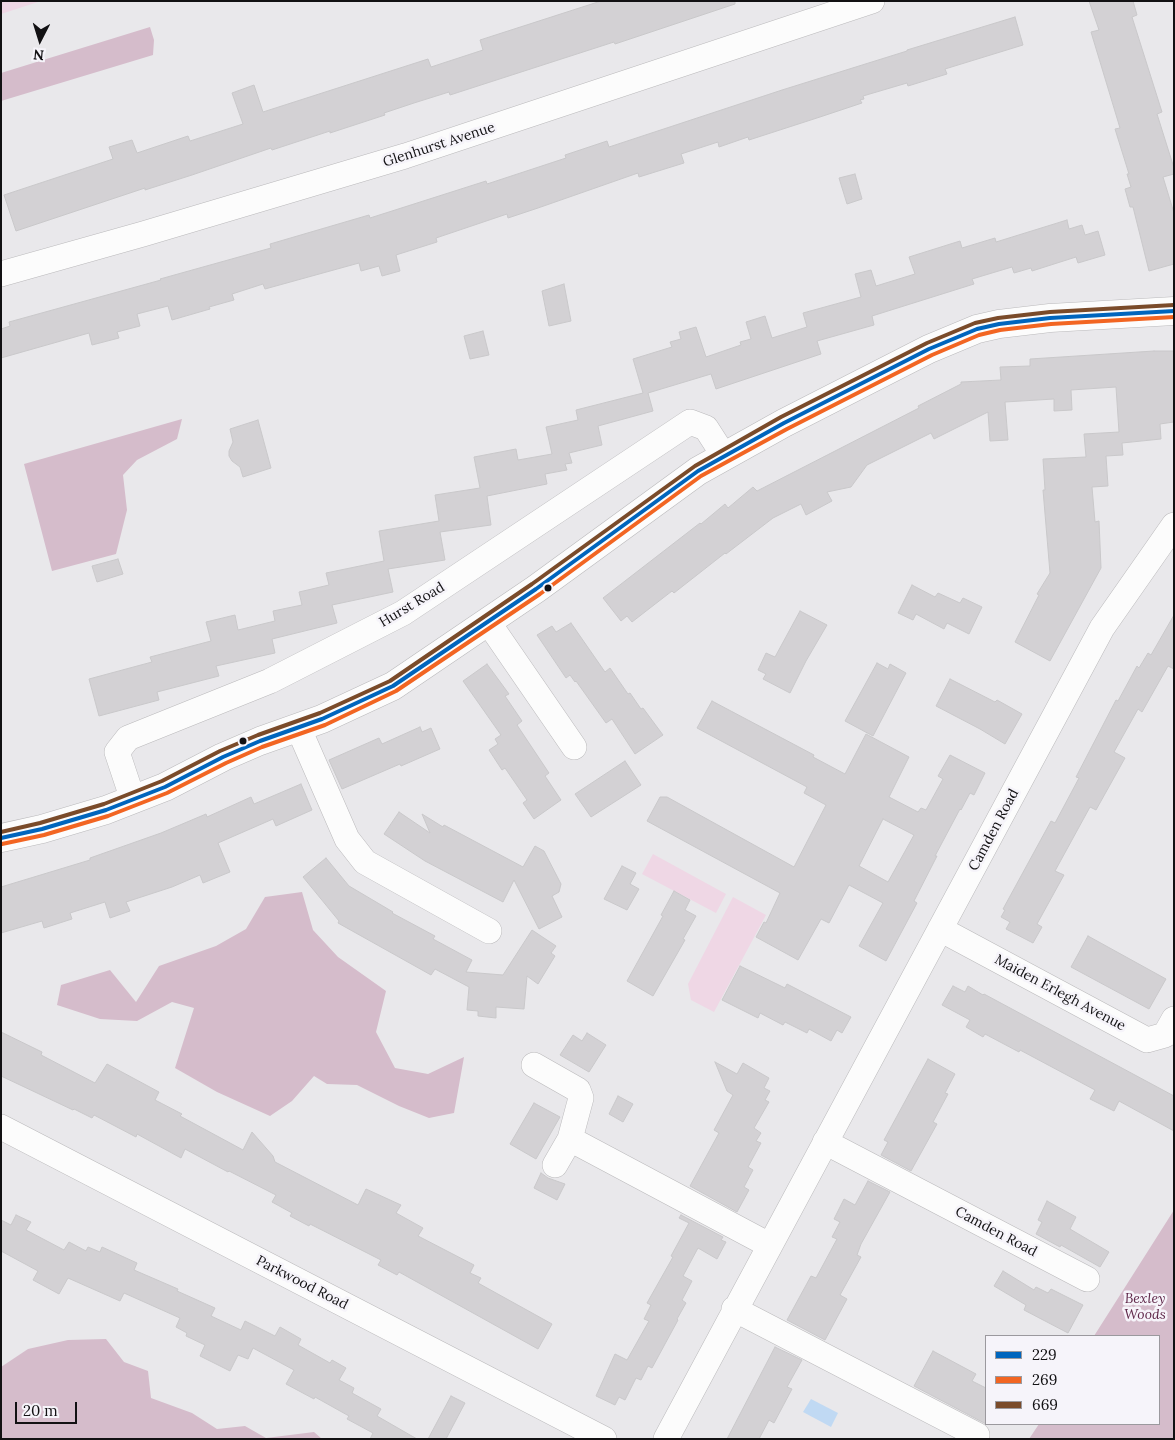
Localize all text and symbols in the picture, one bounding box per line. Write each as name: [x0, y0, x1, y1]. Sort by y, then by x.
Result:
north arrow: [15, 15, 65, 65]
text: N: [33, 46, 45, 64]
street label: Glenhurst Avenue: [381, 119, 497, 171]
street label: Hurst Road: [376, 579, 448, 631]
unlabelled marker: [543, 583, 553, 593]
unlabelled marker: [238, 736, 248, 746]
street label: Camden Road: [965, 786, 1023, 874]
street label: Maiden Erlegh Avenue: [992, 951, 1128, 1035]
street label: Camden Road: [952, 1203, 1040, 1261]
street label: Parkwood Road: [253, 1253, 351, 1313]
park label: Bexley Woods: [1124, 1291, 1166, 1324]
legend: [985, 1335, 1160, 1425]
text: 229: [1032, 1345, 1057, 1364]
text: 269: [1032, 1370, 1057, 1389]
scale bar: [18, 1392, 80, 1424]
text: 669: [1032, 1395, 1058, 1414]
text: 20 m: [23, 1401, 58, 1420]

